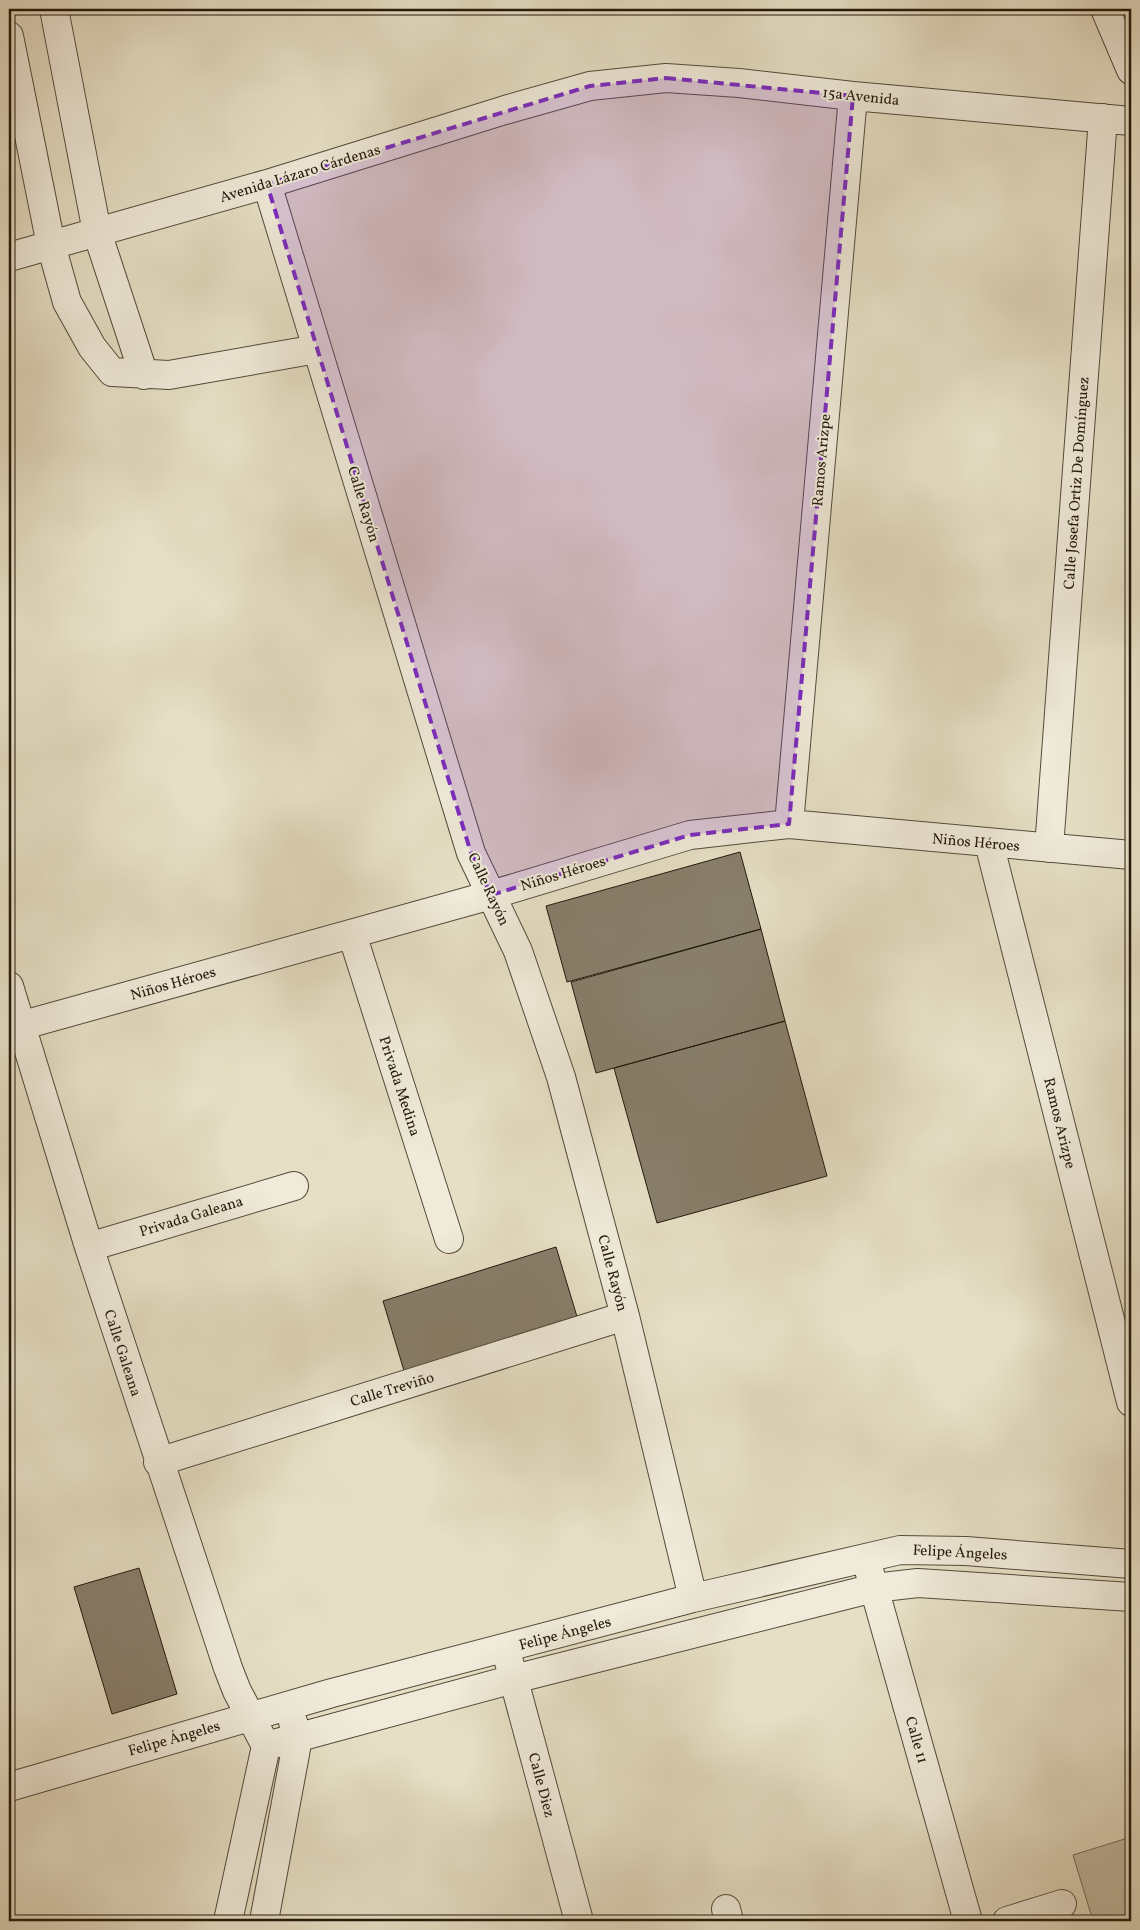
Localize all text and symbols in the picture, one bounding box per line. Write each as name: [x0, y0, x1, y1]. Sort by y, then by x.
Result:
street label: 15a Avenida: [821, 83, 900, 112]
street label: Avenida Lázaro Cárdenas: [218, 140, 383, 209]
street label: Calle Josefa Ortiz De Domínguez: [1060, 376, 1095, 590]
street label: Ramos Arizpe: [808, 413, 837, 507]
street label: Calle Rayón: [341, 464, 384, 545]
street label: Niños Héroes: [931, 829, 1021, 858]
street label: Calle Rayón: [462, 850, 514, 930]
street label: Niños Héroes: [518, 851, 609, 897]
street label: Niños Héroes: [128, 962, 219, 1007]
street label: Privada Medina: [373, 1034, 425, 1139]
street label: Ramos Arizpe: [1037, 1076, 1080, 1171]
street label: Privada Galeana: [137, 1192, 246, 1243]
street label: Calle Rayón: [591, 1233, 632, 1314]
street label: Calle Galeana: [98, 1307, 146, 1400]
street label: Calle Treviño: [348, 1368, 437, 1413]
street label: Felipe Ángeles: [912, 1541, 1008, 1566]
street label: Felipe Ángeles: [517, 1612, 614, 1657]
street label: Calle 11: [899, 1714, 932, 1766]
street label: Felipe Ángeles: [126, 1716, 223, 1763]
street label: Calle Diez: [522, 1751, 559, 1820]

